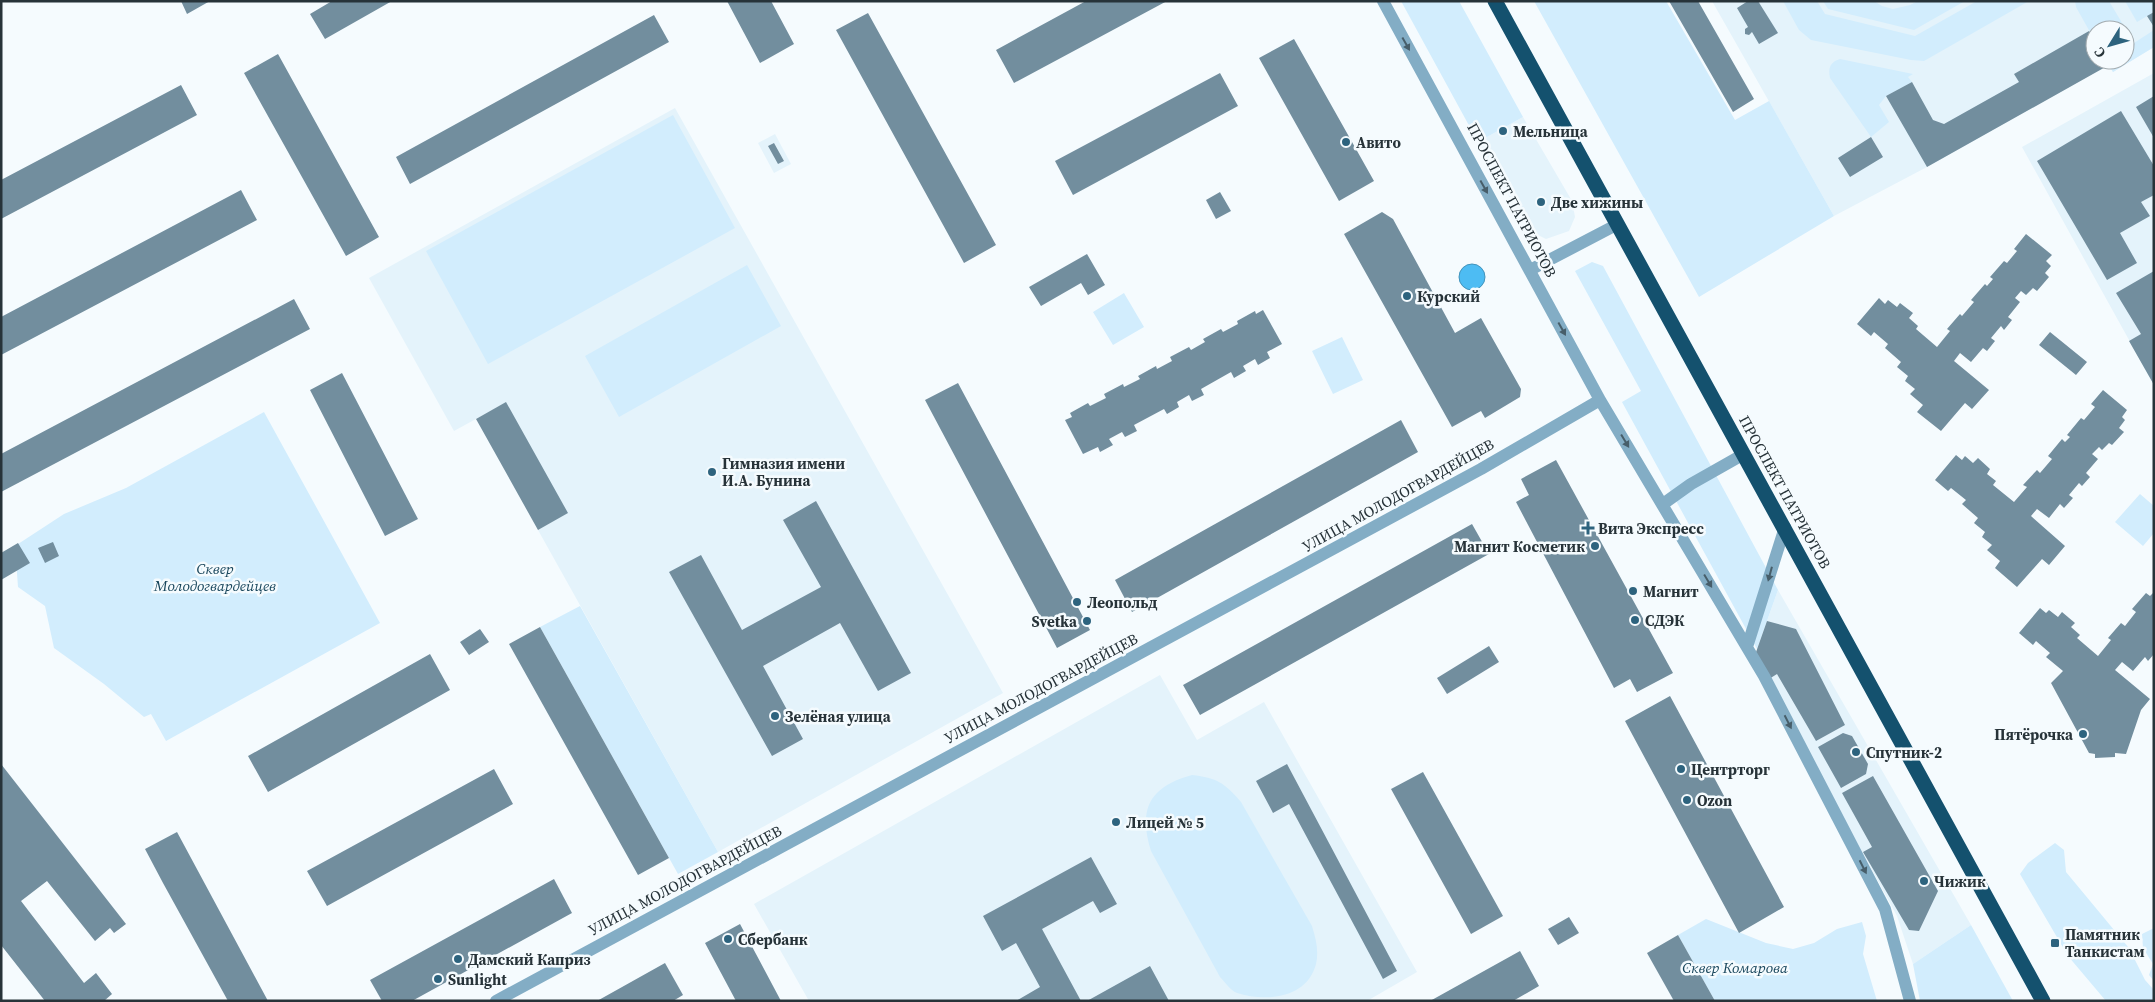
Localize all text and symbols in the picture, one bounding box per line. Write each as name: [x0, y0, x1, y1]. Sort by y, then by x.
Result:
north arrow: [2085, 20, 2135, 70]
one-way arrow: [1402, 37, 1410, 51]
text: С: [2089, 43, 2110, 62]
street label: ПРОСПЕКТ ПАТРИОТОВ: [1462, 119, 1562, 281]
place label: Мельница: [1513, 121, 1589, 142]
marker: Мельница: [1497, 125, 1509, 137]
place label: Авито: [1356, 132, 1401, 153]
marker: Авито: [1340, 136, 1352, 148]
one-way arrow: [1480, 179, 1488, 194]
place label: Две хижины: [1551, 192, 1643, 213]
marker: Две хижины: [1535, 196, 1547, 208]
place label: Курский: [1417, 286, 1480, 307]
marker: Курский: [1401, 290, 1413, 302]
one-way arrow: [1558, 322, 1566, 337]
street label: ПРОСПЕКТ ПАТРИОТОВ: [1734, 412, 1836, 572]
street label: УЛИЦА МОЛОДОГВАРДЕЙЦЕВ: [1298, 433, 1498, 557]
one-way arrow: [1621, 435, 1630, 448]
place label: Гимназия имени И.А. Бунина: [722, 453, 845, 491]
marker: Гимназия имени И.А. Бунина: [706, 466, 718, 478]
place label: Вита Экспресс: [1598, 518, 1704, 539]
marker: Вита Экспресс: [1582, 522, 1594, 534]
place label: Магнит Косметик: [1454, 536, 1585, 557]
marker: Магнит Косметик: [1589, 540, 1601, 552]
park label: Сквер Молодогвардейцев: [153, 558, 276, 596]
one-way arrow: [1766, 566, 1774, 581]
one-way arrow: [1704, 574, 1713, 588]
place label: Магнит: [1643, 581, 1699, 602]
marker: Магнит: [1627, 585, 1639, 597]
place label: Леопольд: [1087, 592, 1157, 613]
marker: Леопольд: [1071, 596, 1083, 608]
place label: СДЭК: [1645, 610, 1685, 631]
place label: Svetka: [1032, 611, 1078, 632]
marker: СДЭК: [1629, 614, 1641, 626]
marker: Svetka: [1081, 615, 1093, 627]
street label: УЛИЦА МОЛОДОГВАРДЕЙЦЕВ: [941, 628, 1141, 748]
place label: Зелёная улица: [785, 706, 892, 727]
marker: Зелёная улица: [769, 710, 781, 722]
one-way arrow: [1784, 715, 1792, 730]
place label: Пятёрочка: [1994, 724, 2074, 745]
marker: Пятёрочка: [2077, 728, 2089, 740]
place label: Спутник-2: [1866, 742, 1942, 763]
marker: Спутник-2: [1850, 746, 1862, 758]
place label: Центрторг: [1691, 759, 1770, 780]
marker: Центрторг: [1675, 763, 1687, 775]
place label: Ozon: [1697, 790, 1732, 811]
marker: Ozon: [1681, 794, 1693, 806]
place label: Лицей № 5: [1126, 812, 1204, 833]
marker: Лицей № 5: [1110, 816, 1122, 828]
street label: УЛИЦА МОЛОДОГВАРДЕЙЦЕВ: [585, 820, 785, 940]
one-way arrow: [1859, 860, 1867, 874]
place label: Чижик: [1934, 871, 1986, 892]
marker: Чижик: [1918, 875, 1930, 887]
place label: Памятник Танкистам: [2065, 924, 2144, 962]
place label: Сбербанк: [738, 929, 808, 950]
marker: Сбербанк: [722, 933, 734, 945]
marker: Памятник Танкистам: [2049, 937, 2061, 949]
place label: Дамский Каприз: [468, 949, 591, 970]
marker: Дамский Каприз: [452, 953, 464, 965]
park label: Сквер Комарова: [1682, 957, 1788, 978]
place label: Sunlight: [448, 969, 507, 990]
marker: Sunlight: [432, 973, 444, 985]

